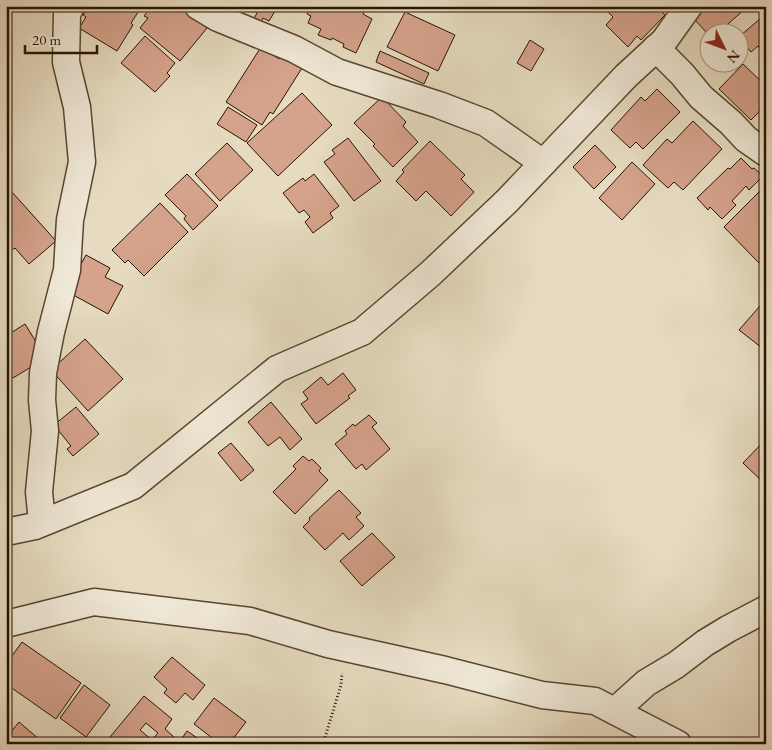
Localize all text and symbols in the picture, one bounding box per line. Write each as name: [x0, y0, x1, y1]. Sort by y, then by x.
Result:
scale bar: [25, 22, 98, 54]
north arrow: [700, 22, 750, 72]
text: 20 m: [32, 30, 61, 49]
text: N: [723, 46, 744, 67]

